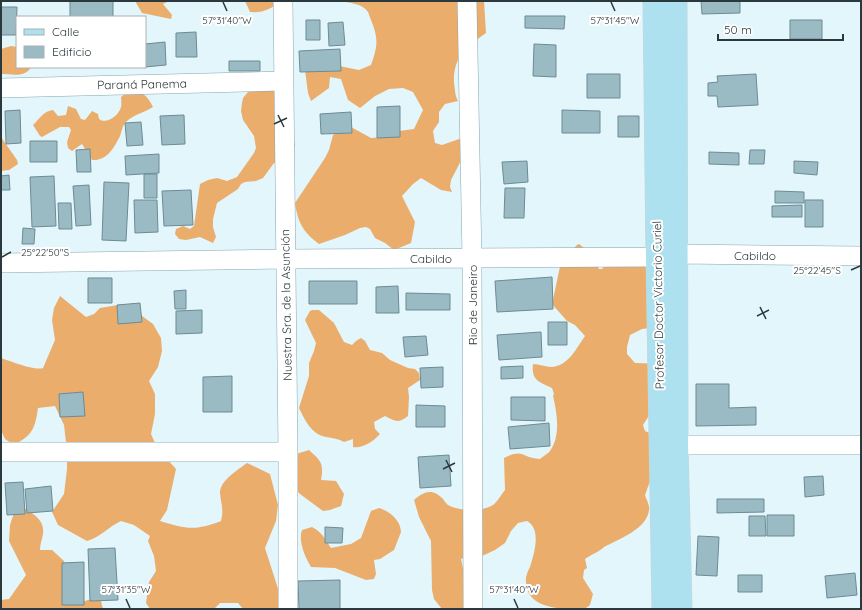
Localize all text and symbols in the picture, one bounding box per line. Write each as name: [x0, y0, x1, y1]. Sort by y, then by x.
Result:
text: 57°31'40"W: [202, 14, 252, 27]
text: 57°31'45"W: [590, 14, 640, 27]
legend: [16, 16, 146, 68]
scale bar: [718, 16, 843, 42]
text: 50 m: [724, 22, 752, 37]
text: Calle: [52, 24, 80, 39]
text: Edificio: [52, 44, 92, 59]
street label: Paraná Panema: [97, 76, 187, 92]
street label: Profesor Doctor Victorio Curiel: [649, 221, 667, 389]
street label: Nuestra Sra. de la Asunción: [277, 229, 295, 381]
text: 25°22'50"S: [21, 246, 69, 259]
street label: Cabildo: [734, 248, 776, 263]
street label: Cabildo: [410, 251, 452, 266]
text: 25°22'45"S: [793, 264, 841, 277]
street label: Rio de Janeiro: [465, 265, 480, 345]
text: 57°31'35"W: [102, 583, 151, 596]
text: 57°31'40"W: [489, 583, 539, 596]

